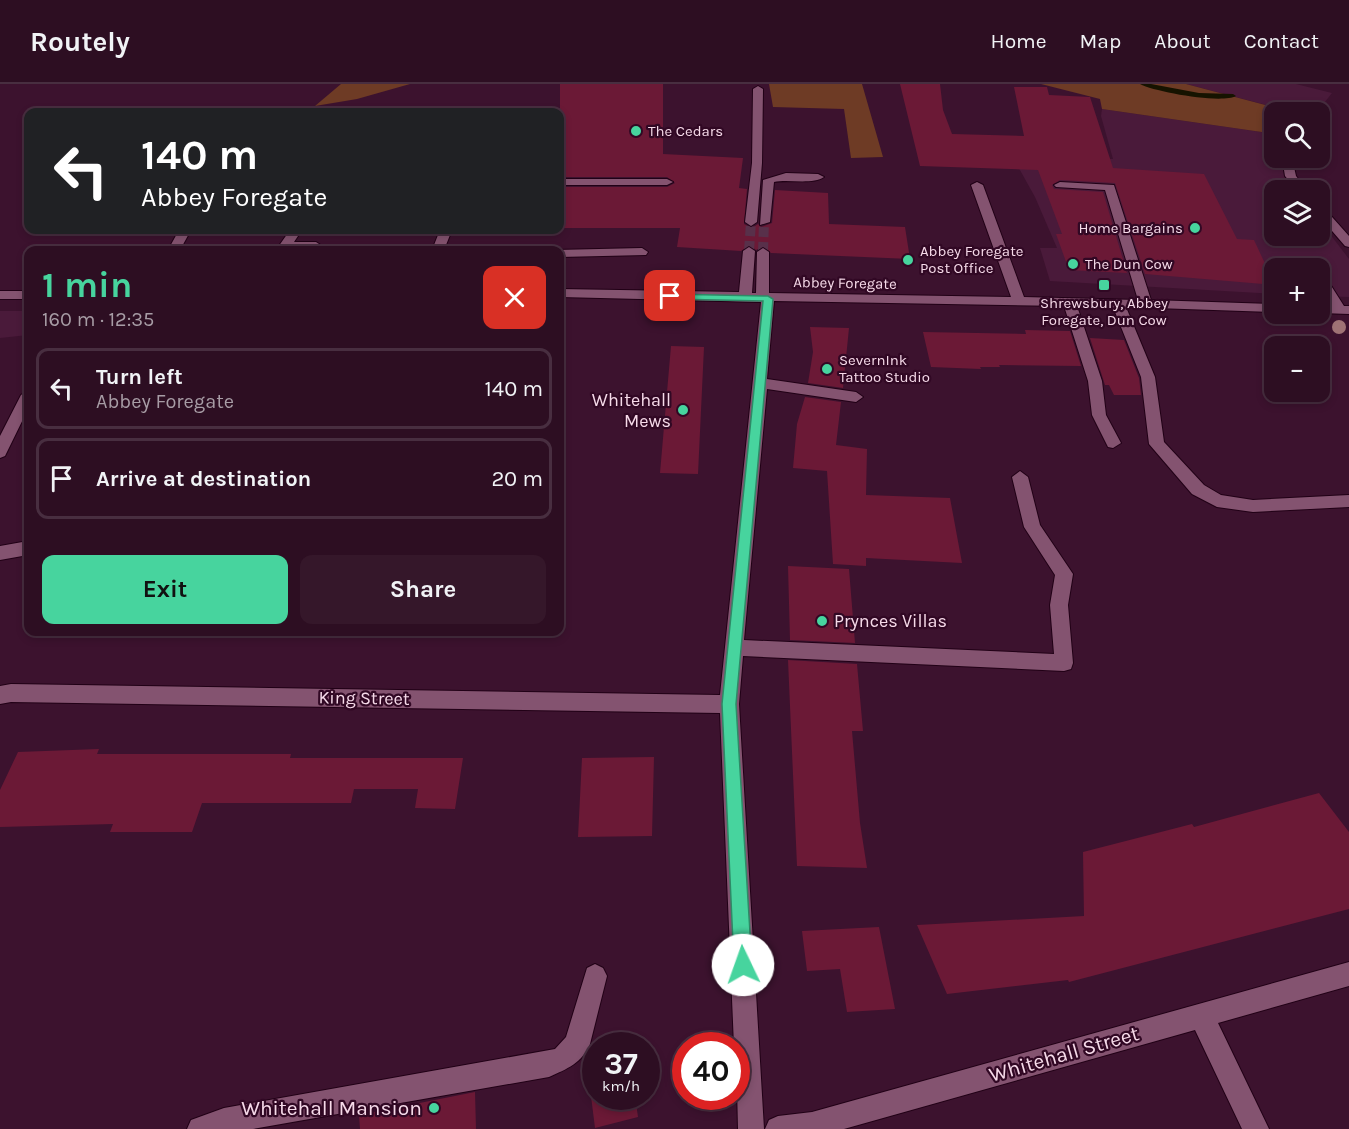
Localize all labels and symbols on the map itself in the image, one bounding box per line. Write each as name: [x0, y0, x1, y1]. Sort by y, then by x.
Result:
place label: The Cedars: [648, 122, 723, 140]
marker: The Cedars: [629, 124, 643, 138]
place label: Home Bargains: [1079, 219, 1183, 237]
marker: Home Bargains: [1188, 221, 1202, 235]
place label: Abbey Foregate Post Office: [920, 242, 1023, 277]
marker: Abbey Foregate Post Office: [901, 253, 915, 267]
place label: The Dun Cow: [1085, 255, 1173, 273]
marker: The Dun Cow: [1066, 257, 1080, 271]
pin: [644, 270, 695, 321]
street label: Abbey Foregate: [793, 273, 897, 293]
marker: Shrewsbury, Abbey Foregate, Dun Cow: [1097, 278, 1111, 292]
place label: Shrewsbury, Abbey Foregate, Dun Cow: [1040, 294, 1168, 329]
place label: SevernInk Tattoo Studio: [839, 351, 930, 386]
marker: SevernInk Tattoo Studio: [820, 362, 834, 376]
place label: Whitehall Mews: [592, 389, 671, 432]
marker: Whitehall Mews: [676, 403, 690, 417]
place label: Prynces Villas: [834, 610, 947, 632]
marker: Prynces Villas: [815, 614, 829, 628]
street label: King Street: [318, 686, 410, 710]
position arrow: [711, 933, 775, 997]
street label: Whitehall Street: [986, 1021, 1142, 1087]
speed limit sign: 40: [672, 1032, 750, 1110]
place label: Whitehall Mansion: [241, 1096, 422, 1120]
marker: Whitehall Mansion: [427, 1101, 441, 1115]

